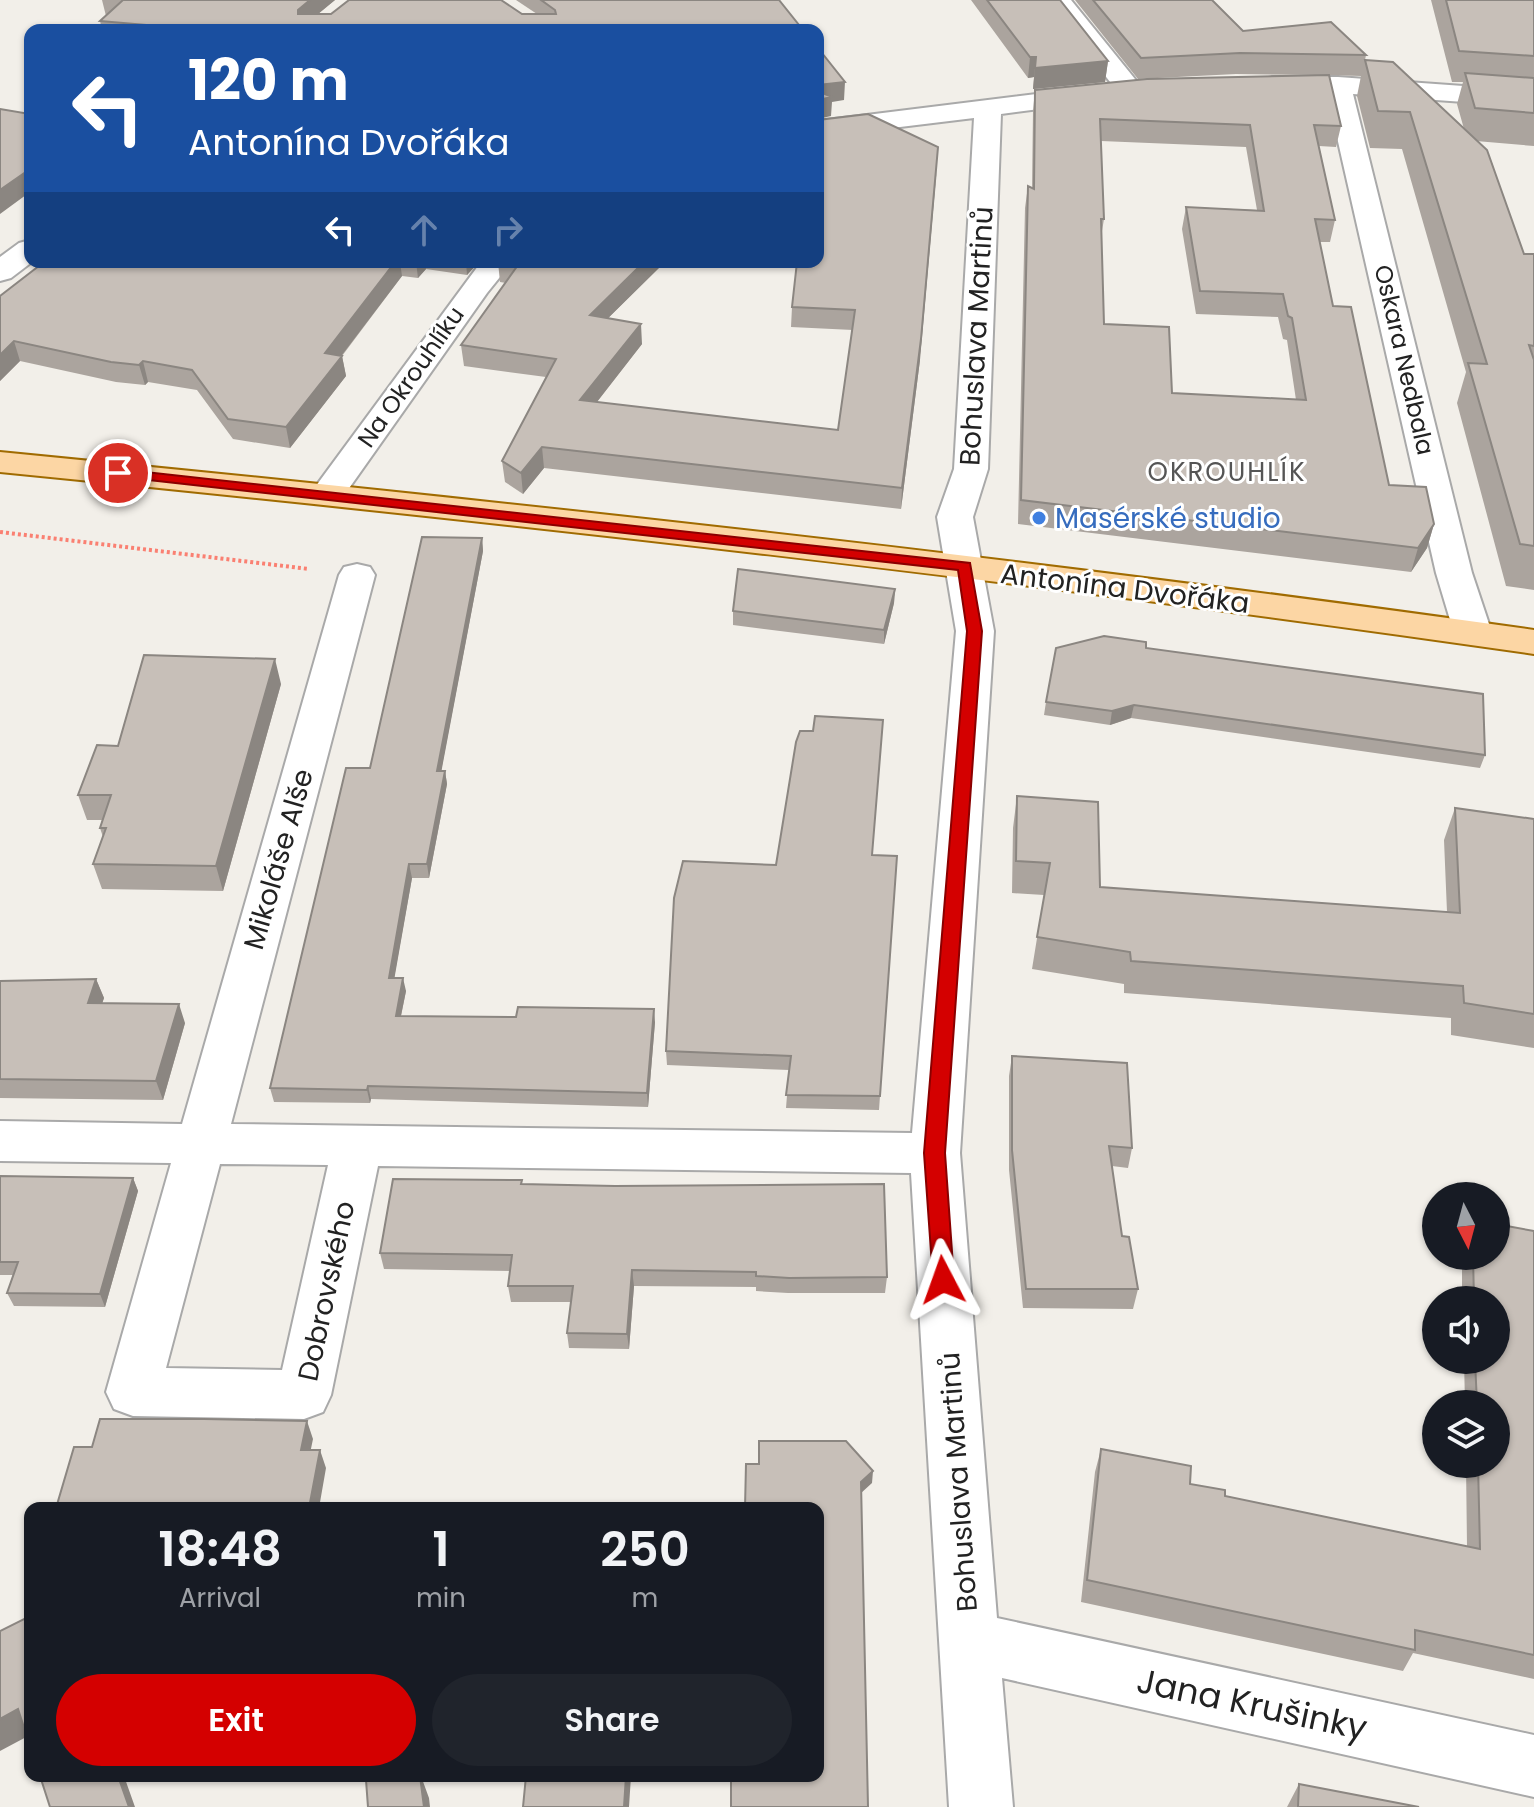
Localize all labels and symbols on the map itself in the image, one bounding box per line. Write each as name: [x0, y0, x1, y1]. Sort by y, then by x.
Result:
street label: Bohuslava Martinů: [950, 205, 1003, 467]
street label: Oskara Nedbala: [1367, 262, 1442, 458]
street label: Na Okrouhlíku: [350, 300, 472, 454]
pin: [84, 439, 152, 507]
district label: OKROUHLÍK: [1148, 454, 1307, 490]
place label: Masérské studio: [1055, 499, 1281, 538]
marker: Masérské studio: [1030, 509, 1048, 527]
street label: Antonína Dvořáka: [998, 554, 1251, 623]
street label: Mikoláše Alše: [234, 764, 323, 954]
north arrow: [1422, 1182, 1510, 1270]
street label: Dobrovského: [288, 1198, 365, 1385]
position arrow: [901, 1238, 985, 1322]
street label: Bohuslava Martinů: [930, 1351, 987, 1613]
street label: Jana Krušinky: [1132, 1656, 1372, 1752]

